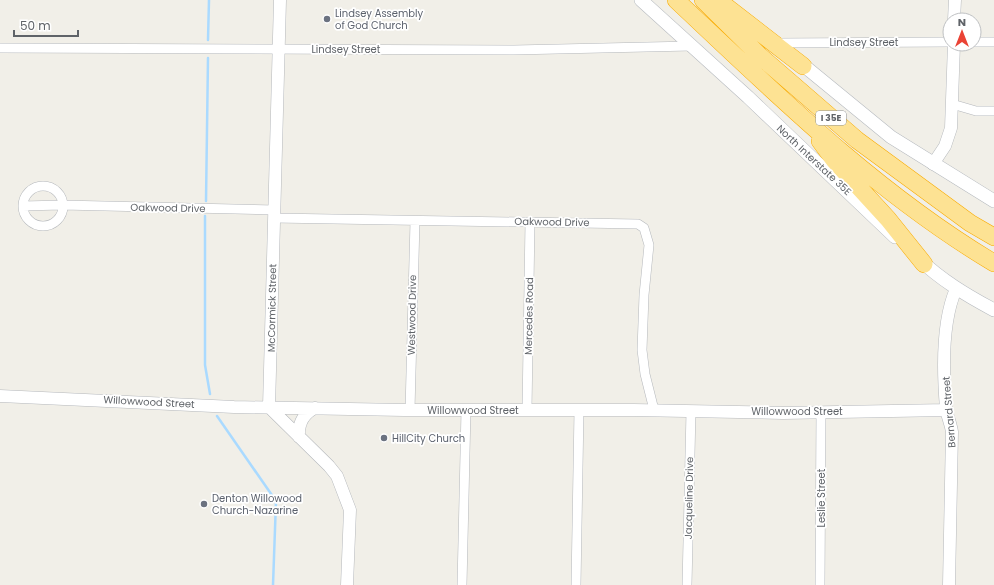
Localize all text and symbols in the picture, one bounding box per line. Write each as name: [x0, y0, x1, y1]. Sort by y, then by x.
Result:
place label: Lindsey Assembly of God Church: [335, 6, 424, 33]
scale bar: [14, 12, 78, 38]
north arrow: [942, 12, 982, 52]
marker: Lindsey Assembly of God Church: [322, 14, 332, 24]
text: N: [958, 14, 966, 30]
text: 50 m: [20, 17, 51, 34]
street label: Lindsey Street: [830, 35, 899, 50]
street label: Lindsey Street: [312, 42, 381, 57]
road number: I 35E: [816, 111, 846, 125]
street label: North Interstate 35E: [773, 121, 855, 199]
street label: Oakwood Drive: [130, 200, 206, 216]
street label: Oakwood Drive: [514, 214, 590, 230]
street label: McCormick Street: [264, 263, 280, 352]
street label: Westwood Drive: [404, 275, 420, 355]
street label: Mercedes Road: [521, 277, 537, 355]
street label: Bernard Street: [938, 375, 960, 448]
street label: Willowwood Street: [103, 392, 195, 412]
street label: Willowwood Street: [427, 403, 519, 418]
street label: Willowwood Street: [751, 404, 843, 419]
place label: HillCity Church: [392, 431, 465, 446]
marker: HillCity Church: [379, 433, 389, 443]
street label: Jacqueline Drive: [681, 457, 697, 539]
street label: Leslie Street: [814, 468, 829, 527]
place label: Denton Willowood Church-Nazarine: [212, 491, 302, 518]
marker: Denton Willowood Church-Nazarine: [199, 499, 209, 509]

